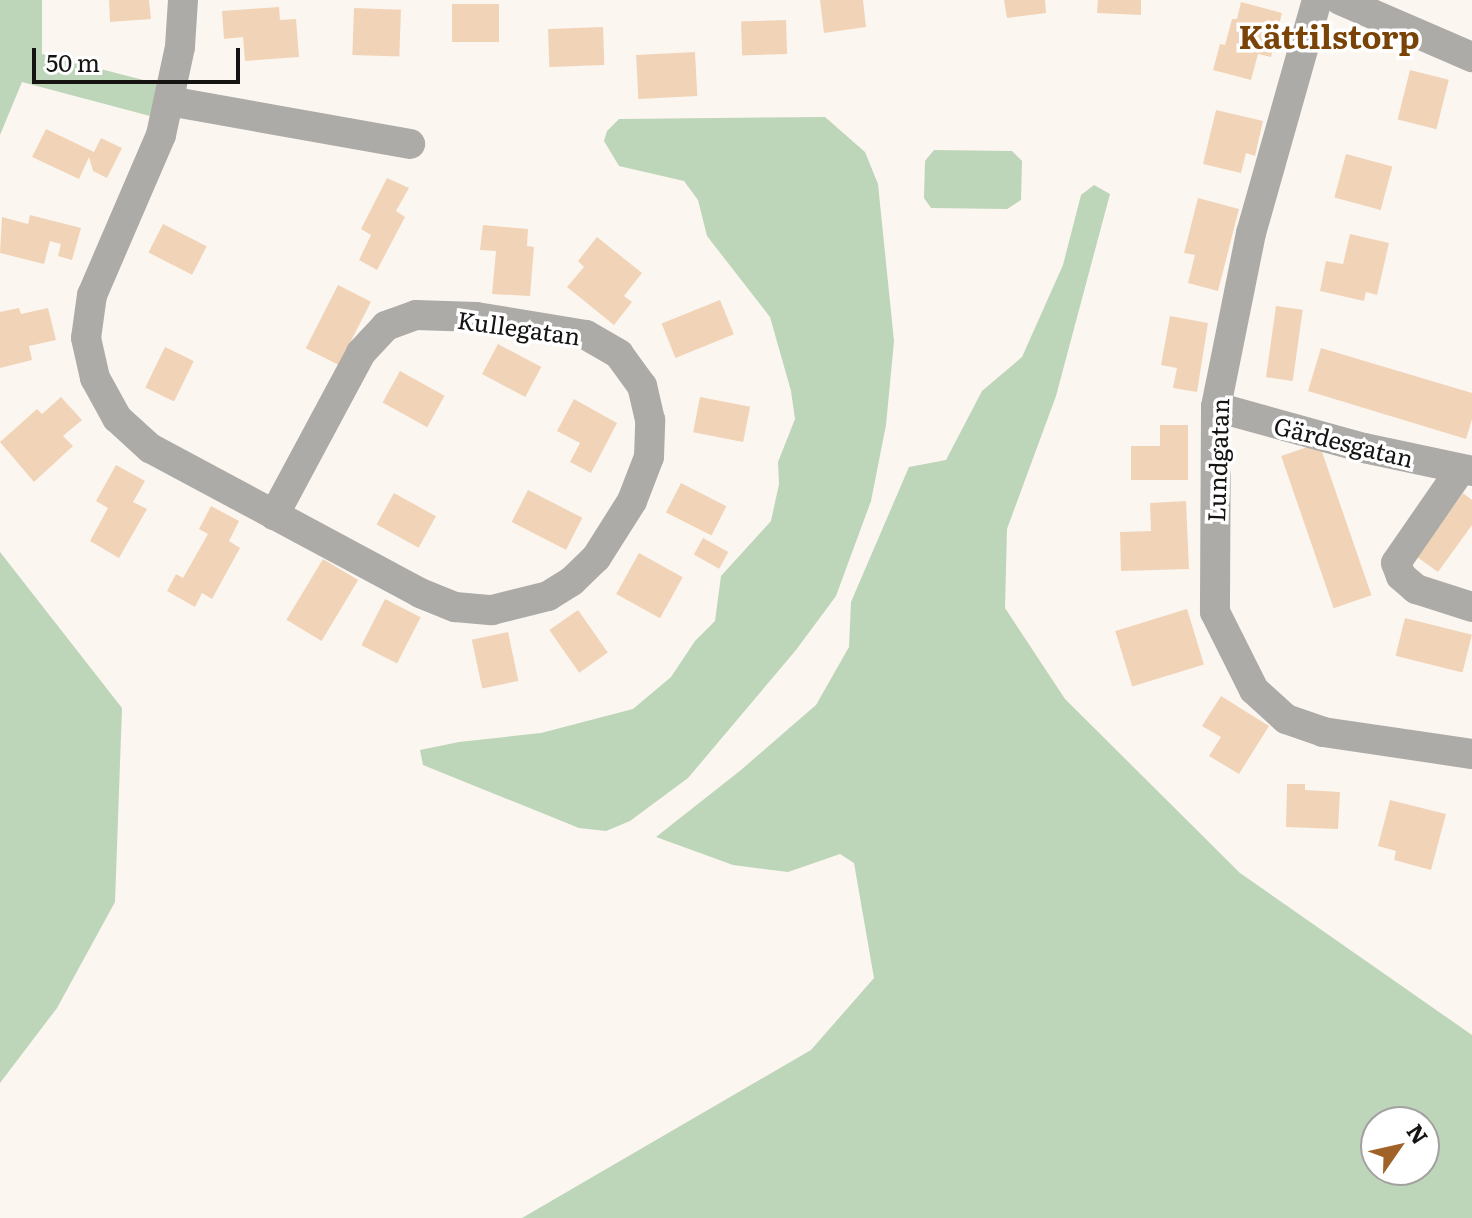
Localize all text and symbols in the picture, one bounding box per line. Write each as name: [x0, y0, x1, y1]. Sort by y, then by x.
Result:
district label: Kättilstorp: [1238, 16, 1420, 54]
scale bar: [36, 32, 244, 82]
text: 50 m: [46, 44, 100, 79]
street label: Kullegatan: [456, 304, 582, 350]
street label: Lundgatan: [1200, 398, 1234, 522]
street label: Gärdesgatan: [1271, 410, 1417, 472]
north arrow: [1360, 1106, 1440, 1186]
text: N: [1400, 1117, 1437, 1150]

